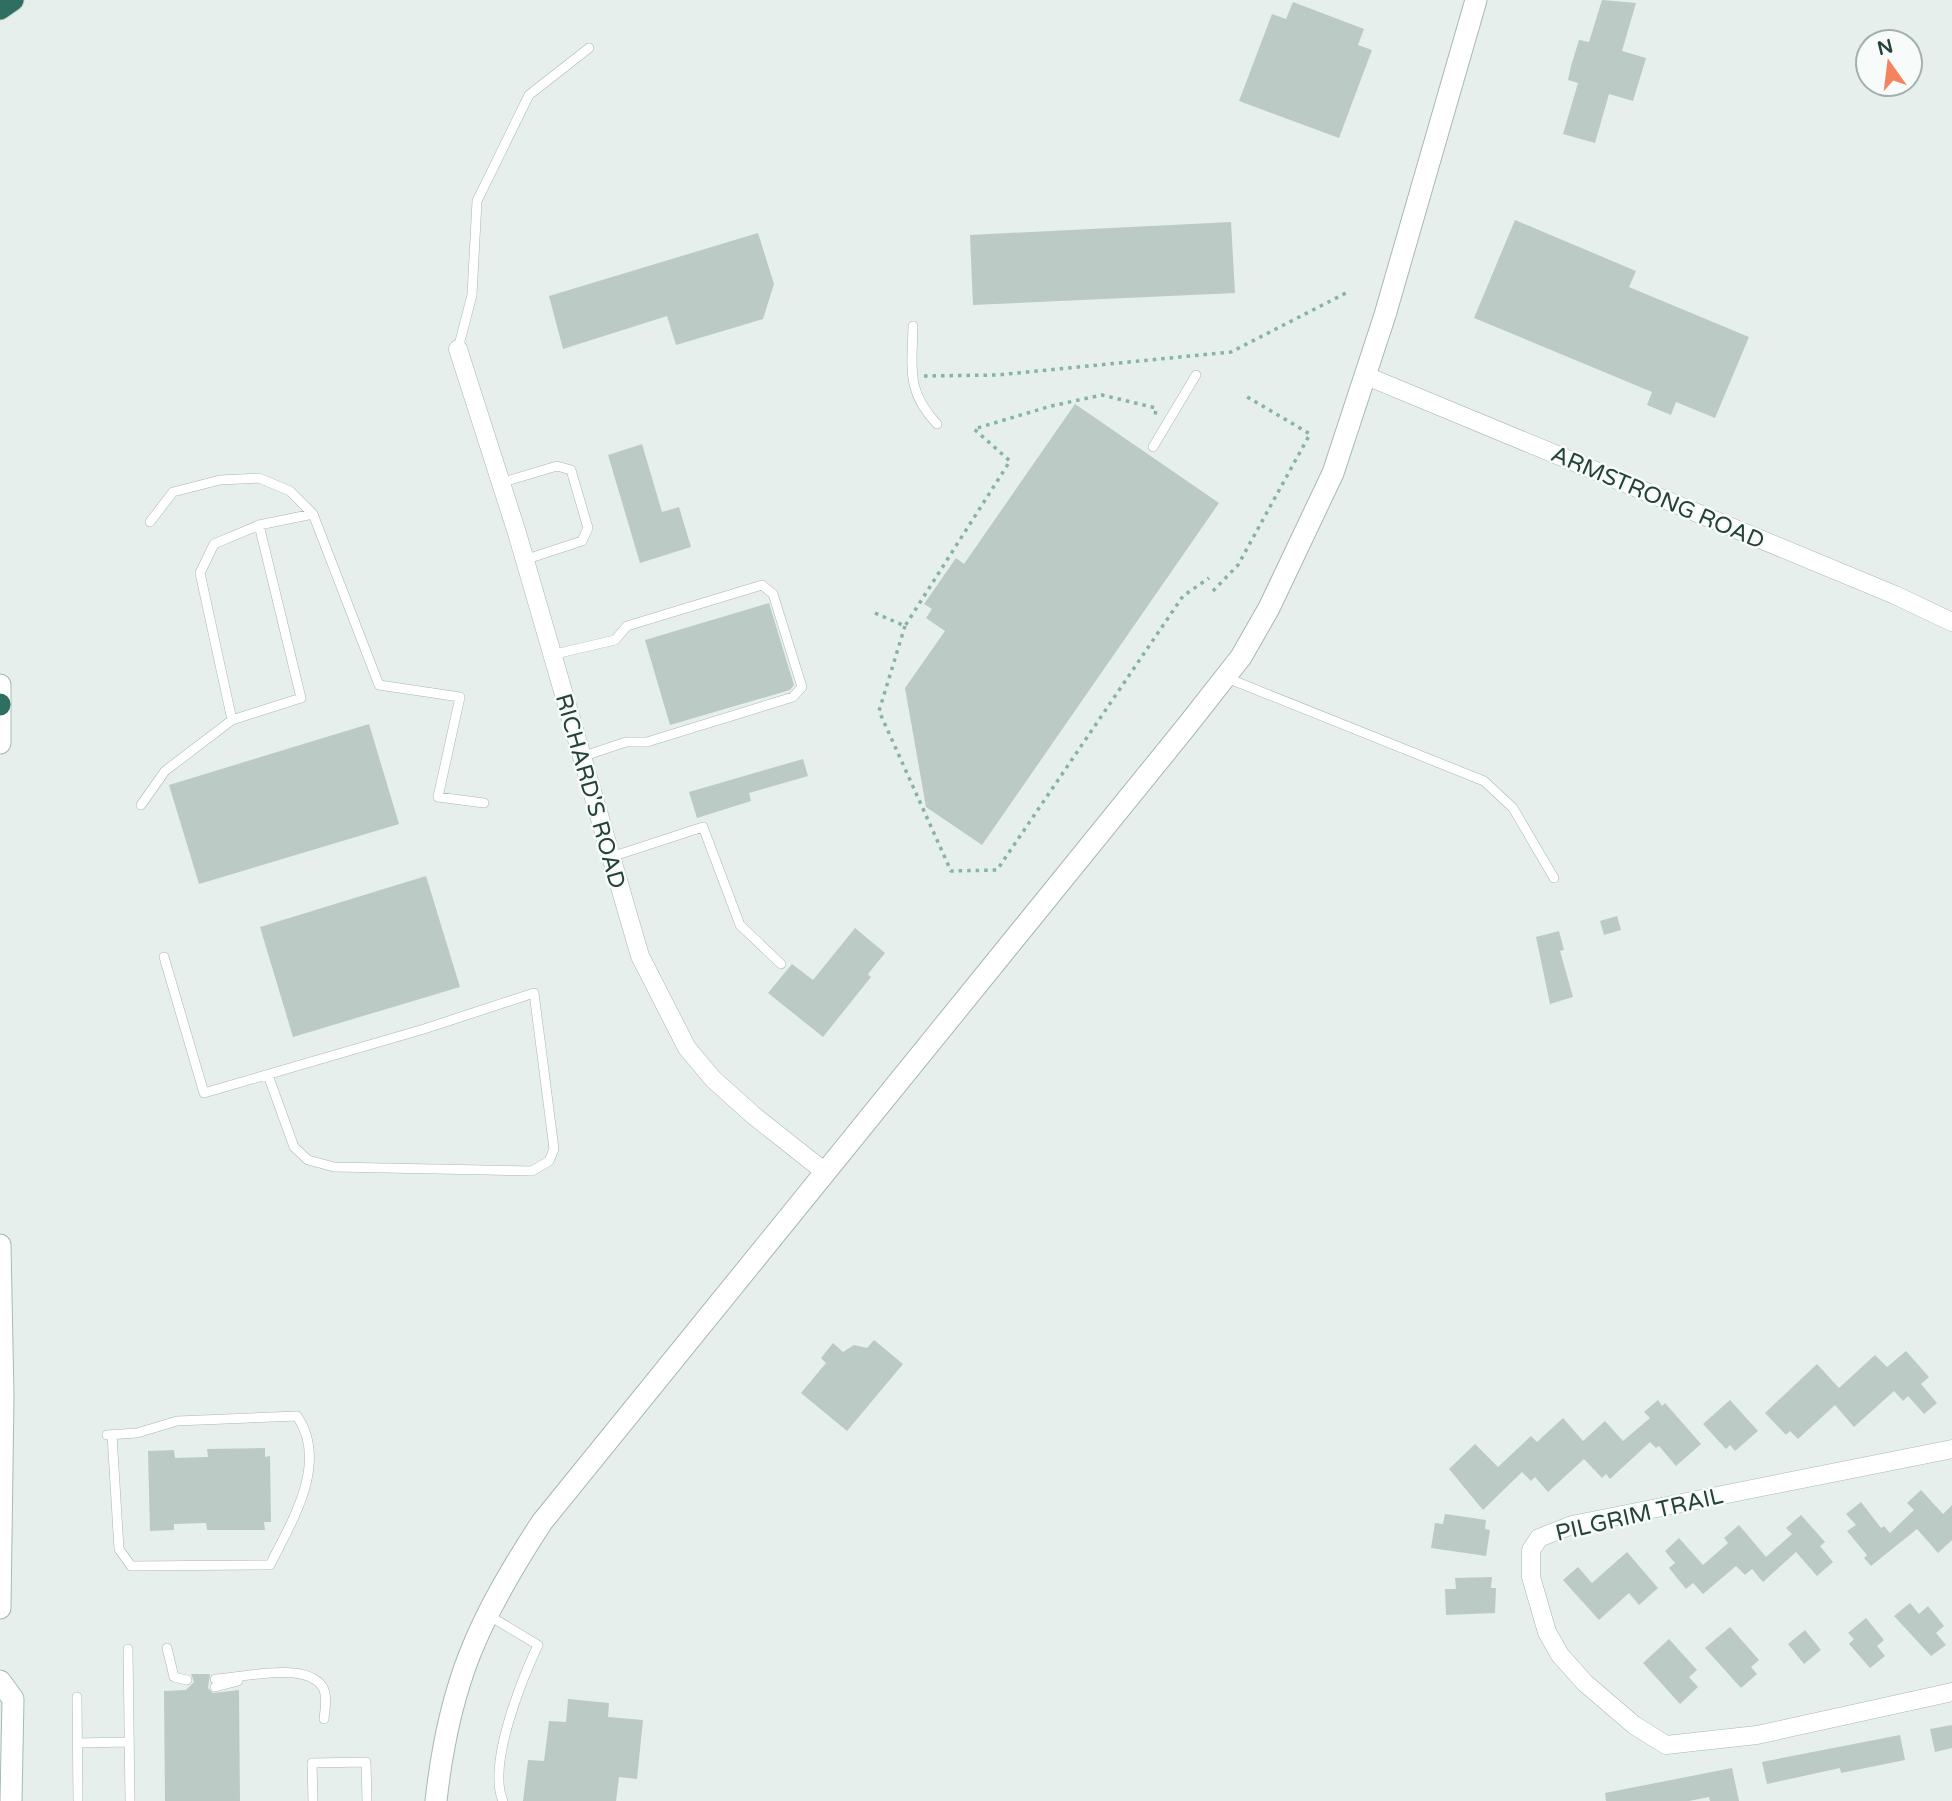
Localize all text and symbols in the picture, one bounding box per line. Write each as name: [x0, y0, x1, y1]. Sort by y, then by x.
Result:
north arrow: [1854, 28, 1924, 98]
text: N: [1875, 35, 1895, 60]
street label: ARMSTRONG ROAD: [1547, 440, 1769, 556]
street label: RICHARD'S ROAD: [549, 691, 631, 892]
street label: PILGRIM TRAIL: [1553, 1482, 1726, 1548]

